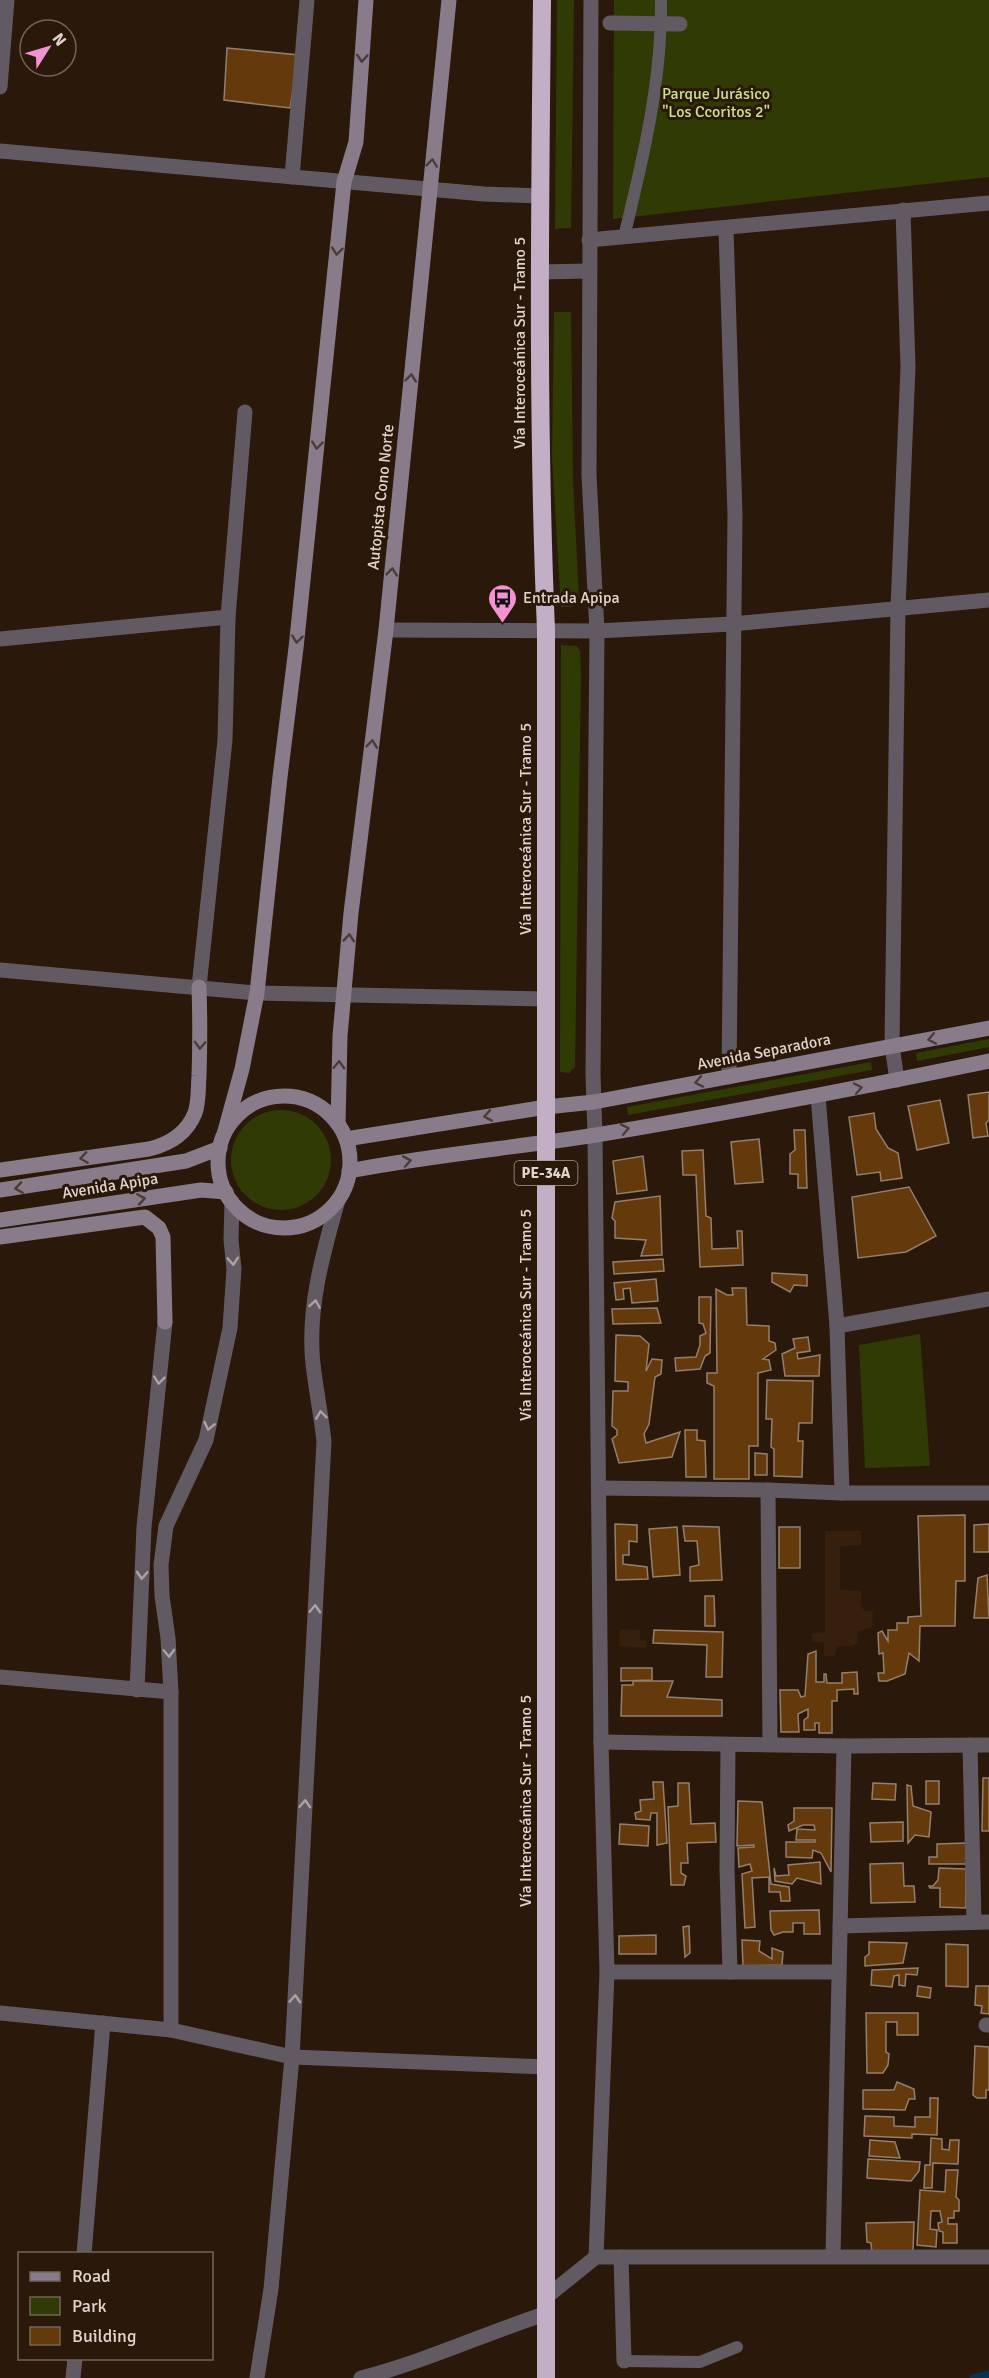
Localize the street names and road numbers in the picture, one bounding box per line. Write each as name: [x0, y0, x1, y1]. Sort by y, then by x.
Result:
street label: Vía Interoceánica Sur - Tramo 5: [510, 237, 530, 449]
street label: Autopista Cono Norte: [363, 423, 399, 571]
street label: Vía Interoceánica Sur - Tramo 5: [516, 723, 536, 935]
street label: Avenida Separadora: [695, 1029, 833, 1075]
road number: PE-34A: [514, 1161, 578, 1185]
street label: Avenida Apipa: [61, 1169, 159, 1203]
street label: Vía Interoceánica Sur - Tramo 5: [516, 1209, 536, 1421]
street label: Vía Interoceánica Sur - Tramo 5: [516, 1695, 536, 1907]

